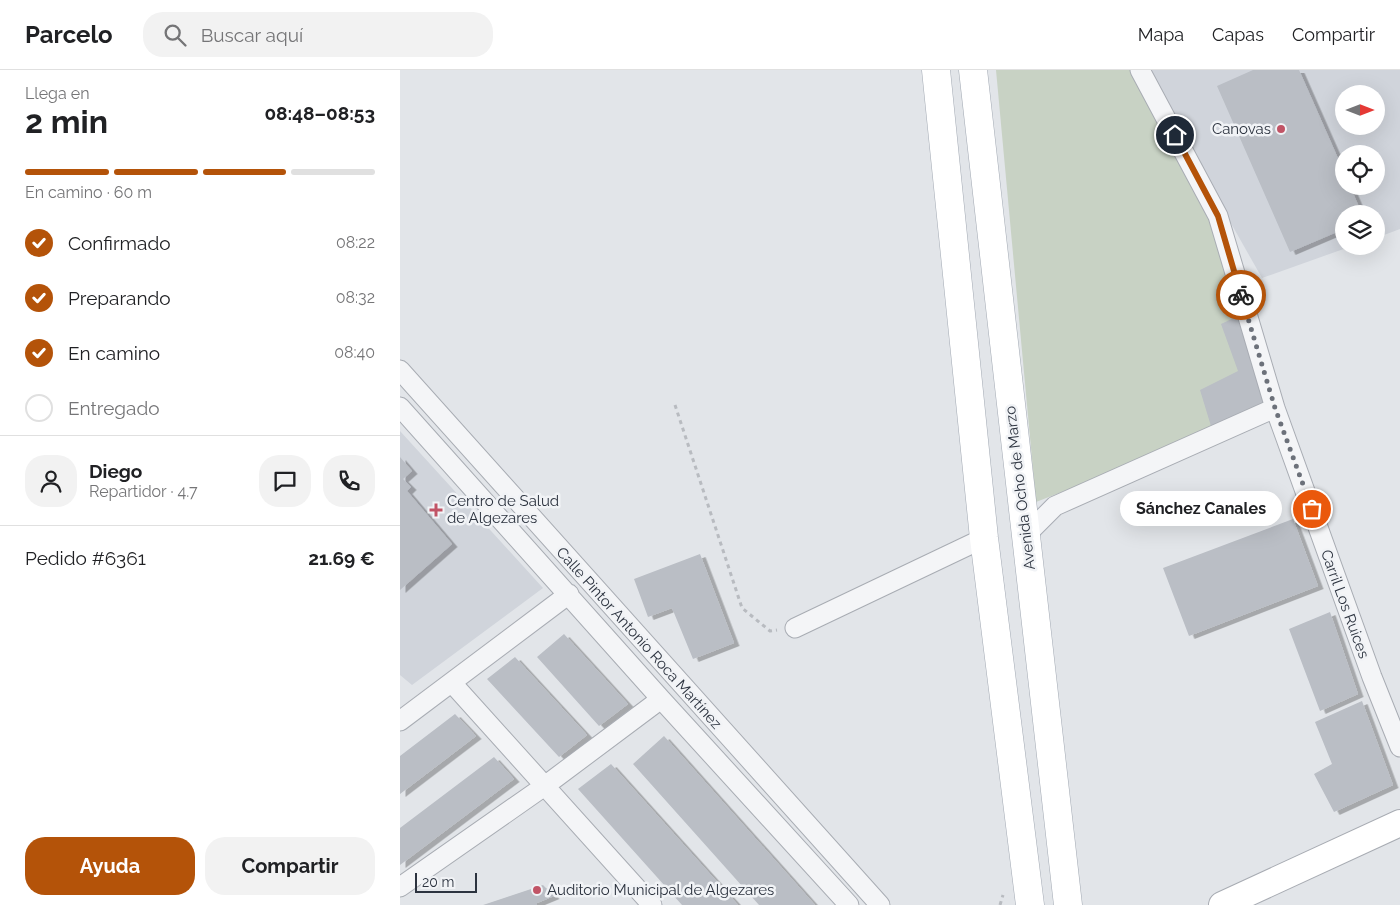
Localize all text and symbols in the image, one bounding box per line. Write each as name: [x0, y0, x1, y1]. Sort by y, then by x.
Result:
search box: [143, 12, 493, 57]
text: Parcelo: [25, 20, 113, 49]
icon: search: [161, 21, 189, 49]
text: Buscar aquí: [201, 24, 303, 46]
text: Mapa: [1138, 24, 1184, 45]
text: Capas: [1212, 24, 1264, 45]
text: Compartir: [1292, 24, 1375, 45]
text: Llega en: [25, 84, 89, 103]
north arrow: [1335, 85, 1385, 135]
map controls: [1335, 85, 1385, 255]
text: 08:48–08:53: [264, 102, 375, 124]
text: 2 min: [25, 103, 108, 140]
pin: [1154, 114, 1196, 156]
place label: Canovas: [1212, 120, 1271, 138]
icon: home: [1161, 121, 1189, 149]
marker: Canovas: [1275, 123, 1287, 135]
button: locate: [1335, 145, 1385, 195]
text: En camino · 60 m: [25, 183, 152, 202]
button: layers: [1335, 205, 1385, 255]
icon: check: [25, 229, 53, 257]
text: Confirmado: [68, 232, 171, 254]
text: 08:22: [336, 233, 375, 252]
courier: [1216, 270, 1266, 320]
icon: bike: [1227, 281, 1255, 309]
icon: check: [25, 284, 53, 312]
text: Preparando: [68, 287, 171, 309]
text: 08:32: [336, 288, 375, 307]
icon: check: [25, 339, 53, 367]
text: En camino: [68, 342, 160, 364]
text: 08:40: [334, 343, 375, 362]
text: Entregado: [68, 397, 160, 419]
street label: Avenida Ocho de Marzo: [1001, 405, 1039, 571]
button: person: [25, 455, 77, 507]
button: chat: [259, 455, 311, 507]
button: phone: [323, 455, 375, 507]
text: Diego: [89, 460, 142, 482]
text: Repartidor · 4.7: [89, 482, 197, 501]
pin: [1291, 488, 1333, 530]
place label: Centro de Salud de Algezares: [447, 492, 559, 527]
callout: Sánchez Canales: [1120, 492, 1282, 526]
icon: bag: [1298, 495, 1326, 523]
text: Sánchez Canales: [1136, 499, 1266, 518]
marker: Centro de Salud de Algezares: [429, 503, 443, 517]
street label: Calle Pintor Antonio Roca Martínez: [553, 543, 725, 733]
text: Pedido #6361: [25, 547, 146, 569]
text: 21.69 €: [308, 547, 375, 569]
street label: Carril Los Ruices: [1317, 547, 1373, 661]
button: Ayuda: [25, 837, 195, 895]
button: Compartir: [205, 837, 375, 895]
scale bar: [415, 870, 478, 893]
text: 20 m: [422, 874, 454, 890]
place label: Auditorio Municipal de Algezares: [547, 881, 774, 899]
marker: Auditorio Municipal de Algezares: [531, 884, 543, 896]

